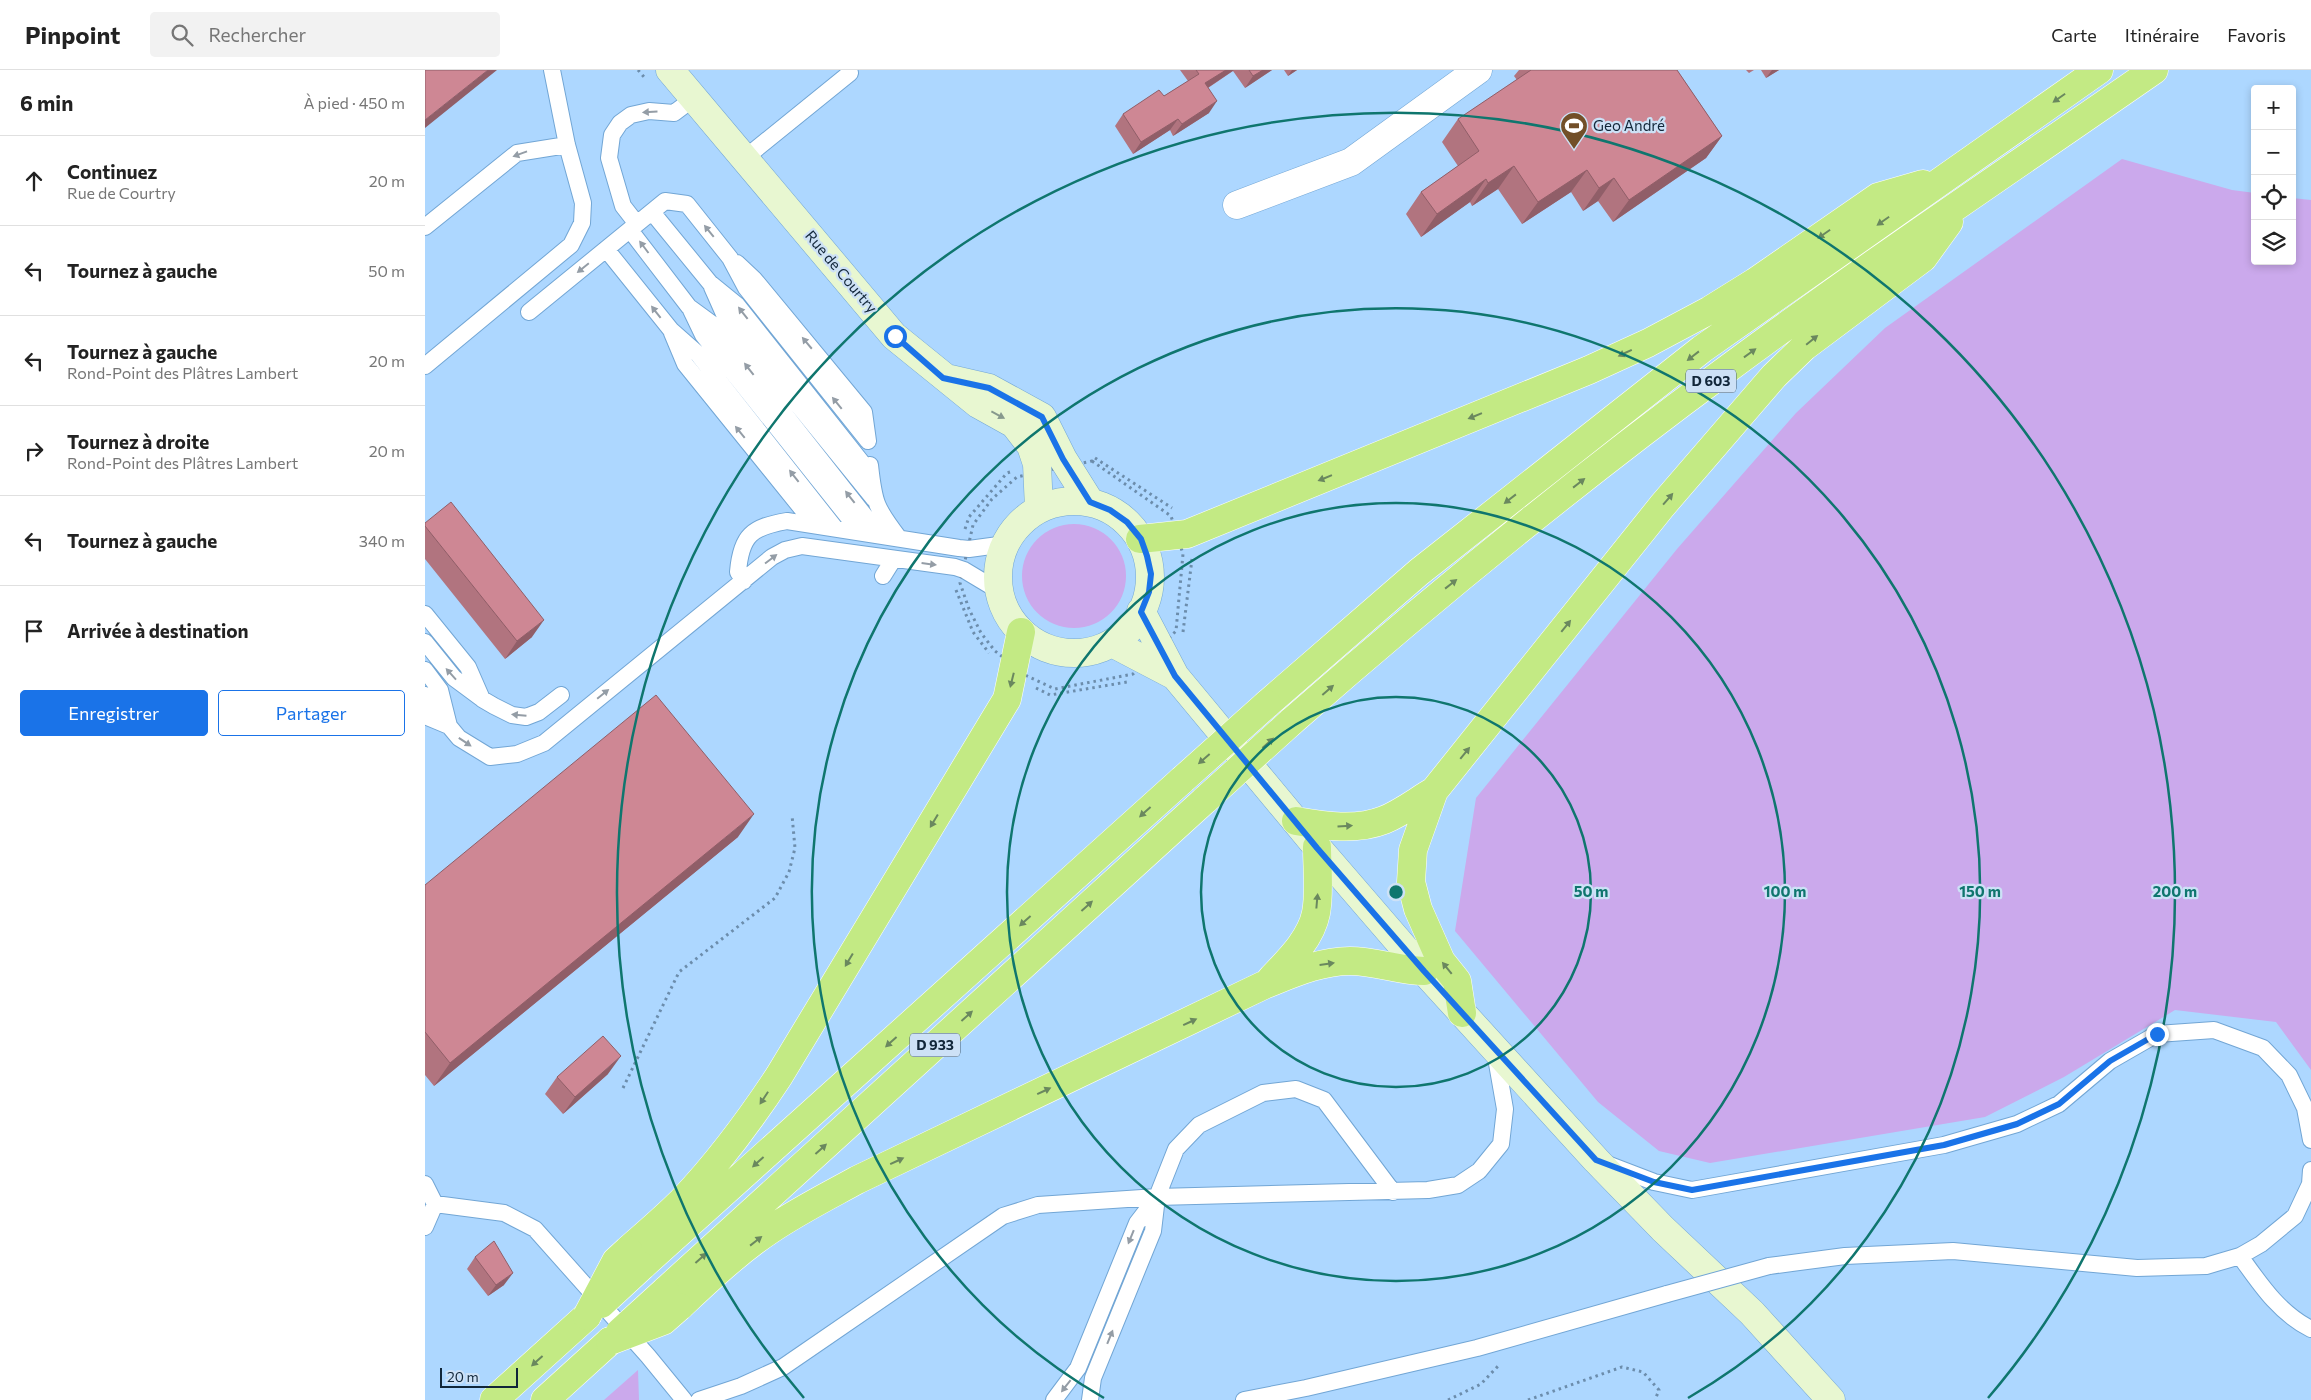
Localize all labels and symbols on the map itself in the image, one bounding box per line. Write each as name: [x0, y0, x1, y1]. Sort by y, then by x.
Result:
one-way arrow: [2052, 93, 2066, 103]
one-way arrow: [642, 109, 658, 117]
sports icon: Geo André: [1559, 111, 1589, 150]
place label: Geo André: [1593, 116, 1665, 134]
one-way arrow: [512, 150, 527, 158]
one-way arrow: [1876, 216, 1890, 226]
one-way arrow: [703, 225, 714, 238]
street label: Rue de Courtry: [802, 226, 882, 316]
one-way arrow: [1817, 229, 1831, 239]
one-way arrow: [638, 241, 649, 254]
one-way arrow: [577, 262, 590, 273]
one-way arrow: [651, 306, 662, 319]
one-way arrow: [738, 306, 749, 319]
route start: [884, 325, 907, 348]
one-way arrow: [1806, 335, 1819, 345]
one-way arrow: [802, 337, 813, 350]
one-way arrow: [1743, 348, 1756, 358]
one-way arrow: [1618, 350, 1632, 358]
one-way arrow: [1687, 350, 1700, 361]
one-way arrow: [744, 363, 755, 376]
road number: D 603: [1686, 370, 1736, 392]
one-way arrow: [832, 397, 843, 410]
one-way arrow: [991, 411, 1005, 419]
one-way arrow: [1468, 413, 1482, 421]
one-way arrow: [735, 426, 746, 439]
one-way arrow: [789, 470, 800, 483]
one-way arrow: [1317, 474, 1332, 482]
one-way arrow: [1572, 478, 1585, 489]
one-way arrow: [844, 491, 855, 504]
one-way arrow: [1662, 493, 1673, 505]
one-way arrow: [1504, 494, 1517, 505]
one-way arrow: [764, 554, 777, 565]
one-way arrow: [921, 560, 937, 568]
one-way arrow: [1444, 579, 1457, 590]
one-way arrow: [1561, 620, 1572, 633]
one-way arrow: [445, 668, 457, 680]
one-way arrow: [1008, 672, 1016, 687]
one-way arrow: [1321, 684, 1334, 695]
one-way arrow: [597, 689, 610, 700]
one-way arrow: [511, 711, 527, 719]
one-way arrow: [458, 737, 472, 746]
one-way arrow: [1261, 737, 1273, 749]
one-way arrow: [1459, 746, 1470, 759]
one-way arrow: [1199, 753, 1211, 765]
one-way arrow: [1140, 806, 1152, 818]
one-way arrow: [929, 814, 938, 827]
one-way arrow: [1337, 822, 1353, 830]
text: 50 m: [1574, 882, 1608, 900]
text: 100 m: [1764, 882, 1806, 900]
text: 150 m: [1959, 882, 2001, 900]
text: 200 m: [2153, 882, 2197, 900]
centre of rings: [1387, 883, 1405, 901]
one-way arrow: [1313, 893, 1321, 909]
one-way arrow: [1081, 901, 1094, 912]
one-way arrow: [1019, 915, 1031, 927]
one-way arrow: [845, 953, 854, 966]
one-way arrow: [1319, 959, 1335, 967]
one-way arrow: [1441, 962, 1452, 975]
one-way arrow: [961, 1010, 973, 1022]
one-way arrow: [1183, 1018, 1198, 1026]
route end: [2146, 1023, 2169, 1046]
road number: D 933: [910, 1034, 960, 1056]
one-way arrow: [886, 1036, 898, 1048]
one-way arrow: [1037, 1087, 1051, 1095]
one-way arrow: [760, 1092, 769, 1105]
one-way arrow: [815, 1143, 827, 1155]
one-way arrow: [751, 1157, 764, 1168]
one-way arrow: [890, 1157, 904, 1165]
one-way arrow: [1127, 1230, 1134, 1245]
one-way arrow: [749, 1235, 762, 1246]
one-way arrow: [694, 1252, 706, 1264]
one-way arrow: [1106, 1330, 1114, 1344]
one-way arrow: [532, 1355, 544, 1367]
scale bar: [440, 1365, 517, 1388]
one-way arrow: [1060, 1379, 1071, 1392]

